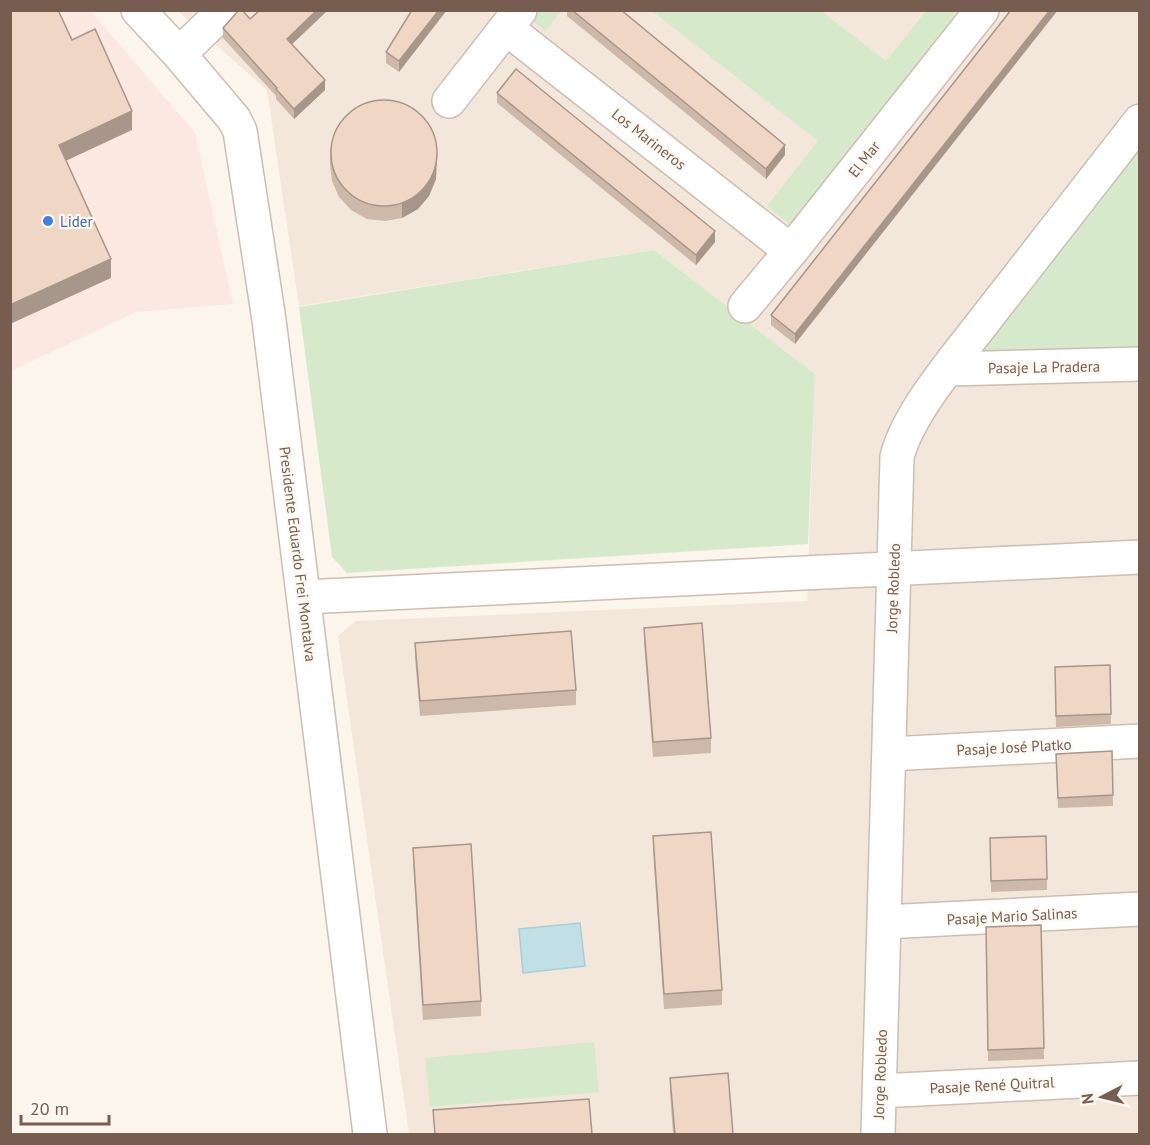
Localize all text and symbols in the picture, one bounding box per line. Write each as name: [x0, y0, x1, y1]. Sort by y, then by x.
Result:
street label: Los Marineros: [608, 104, 690, 174]
street label: El Mar: [844, 137, 884, 181]
place label: Lider: [60, 212, 93, 231]
marker: Lider: [41, 214, 55, 228]
street label: Pasaje La Pradera: [988, 357, 1100, 377]
street label: Presidente Eduardo Frei Montalva: [275, 445, 321, 663]
street label: Jorge Robledo: [882, 543, 904, 634]
street label: Pasaje José Platko: [956, 734, 1072, 760]
street label: Pasaje Mario Salinas: [946, 903, 1078, 929]
street label: Jorge Robledo: [869, 1029, 891, 1120]
north arrow: [1072, 1067, 1132, 1127]
street label: Pasaje René Quitral: [929, 1072, 1055, 1098]
scale bar: [21, 1088, 110, 1126]
text: N: [1077, 1092, 1098, 1105]
text: 20 m: [30, 1097, 69, 1120]

